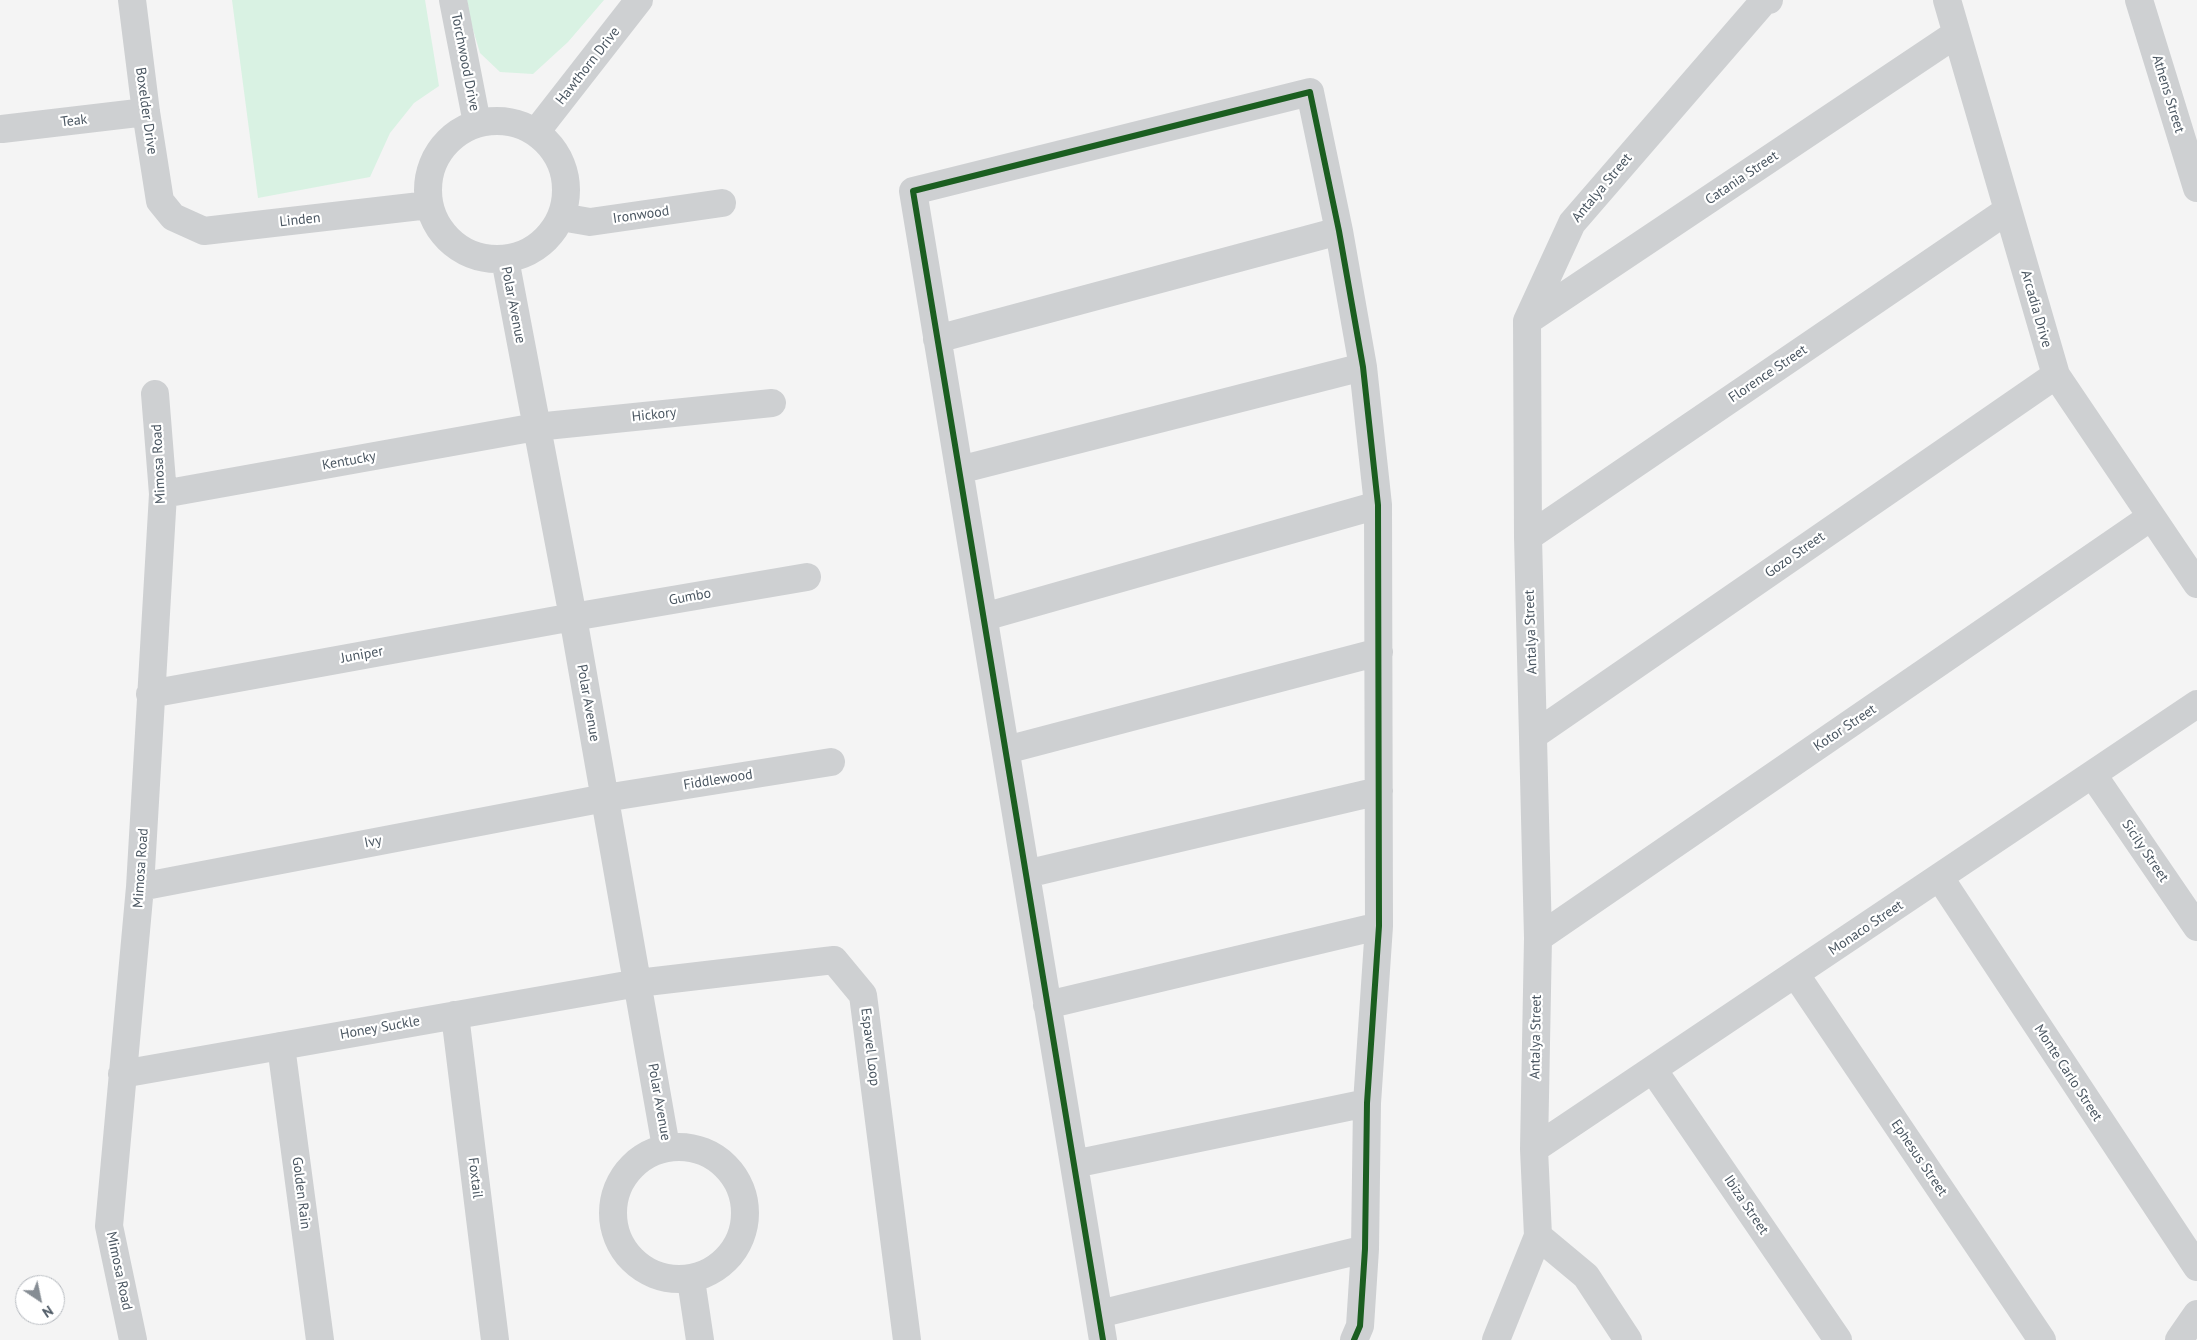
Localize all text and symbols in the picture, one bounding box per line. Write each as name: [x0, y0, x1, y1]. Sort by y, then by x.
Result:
street label: Torchwood Drive: [447, 11, 483, 113]
street label: Hawthorn Drive: [552, 24, 624, 108]
street label: Athens Street: [2148, 53, 2188, 135]
street label: Boxelder Drive: [132, 66, 160, 156]
street label: Teak: [60, 111, 88, 131]
street label: Catania Street: [1702, 147, 1782, 209]
street label: Antalya Street: [1568, 150, 1636, 226]
street label: Ironwood: [612, 203, 670, 227]
street label: Linden: [279, 210, 321, 230]
street label: Polar Avenue: [497, 265, 529, 345]
street label: Arcadia Drive: [2017, 268, 2055, 350]
street label: Florence Street: [1726, 342, 1810, 406]
street label: Hickory: [631, 404, 677, 426]
street label: Mimosa Road: [149, 424, 169, 504]
street label: Kentucky: [321, 448, 377, 474]
street label: Gozo Street: [1762, 528, 1828, 582]
street label: Gumbo: [668, 585, 712, 609]
street label: Antalya Street: [1521, 589, 1541, 675]
street label: Juniper: [340, 643, 384, 667]
street label: Polar Avenue: [573, 663, 603, 743]
street label: Kotor Street: [1811, 701, 1879, 755]
street label: Fiddlewood: [682, 766, 754, 794]
street label: Sicily Street: [2118, 817, 2172, 885]
street label: Mimosa Road: [130, 828, 152, 908]
street label: Ivy: [363, 832, 383, 852]
street label: Monaco Street: [1826, 897, 1906, 959]
street label: Antalya Street: [1527, 995, 1545, 1079]
street label: Espavel Loop: [857, 1007, 883, 1087]
street label: Honey Suckle: [339, 1013, 421, 1043]
street label: Monte Carlo Street: [2030, 1021, 2106, 1125]
street label: Polar Avenue: [644, 1062, 674, 1142]
street label: Ephesus Street: [1887, 1117, 1951, 1199]
street label: Golden Rain: [288, 1156, 314, 1230]
street label: Foxtail: [464, 1157, 486, 1199]
street label: Ibiza Street: [1720, 1172, 1772, 1238]
street label: Mimosa Road: [102, 1230, 136, 1312]
north arrow: [15, 1275, 65, 1325]
text: N: [39, 1302, 57, 1322]

